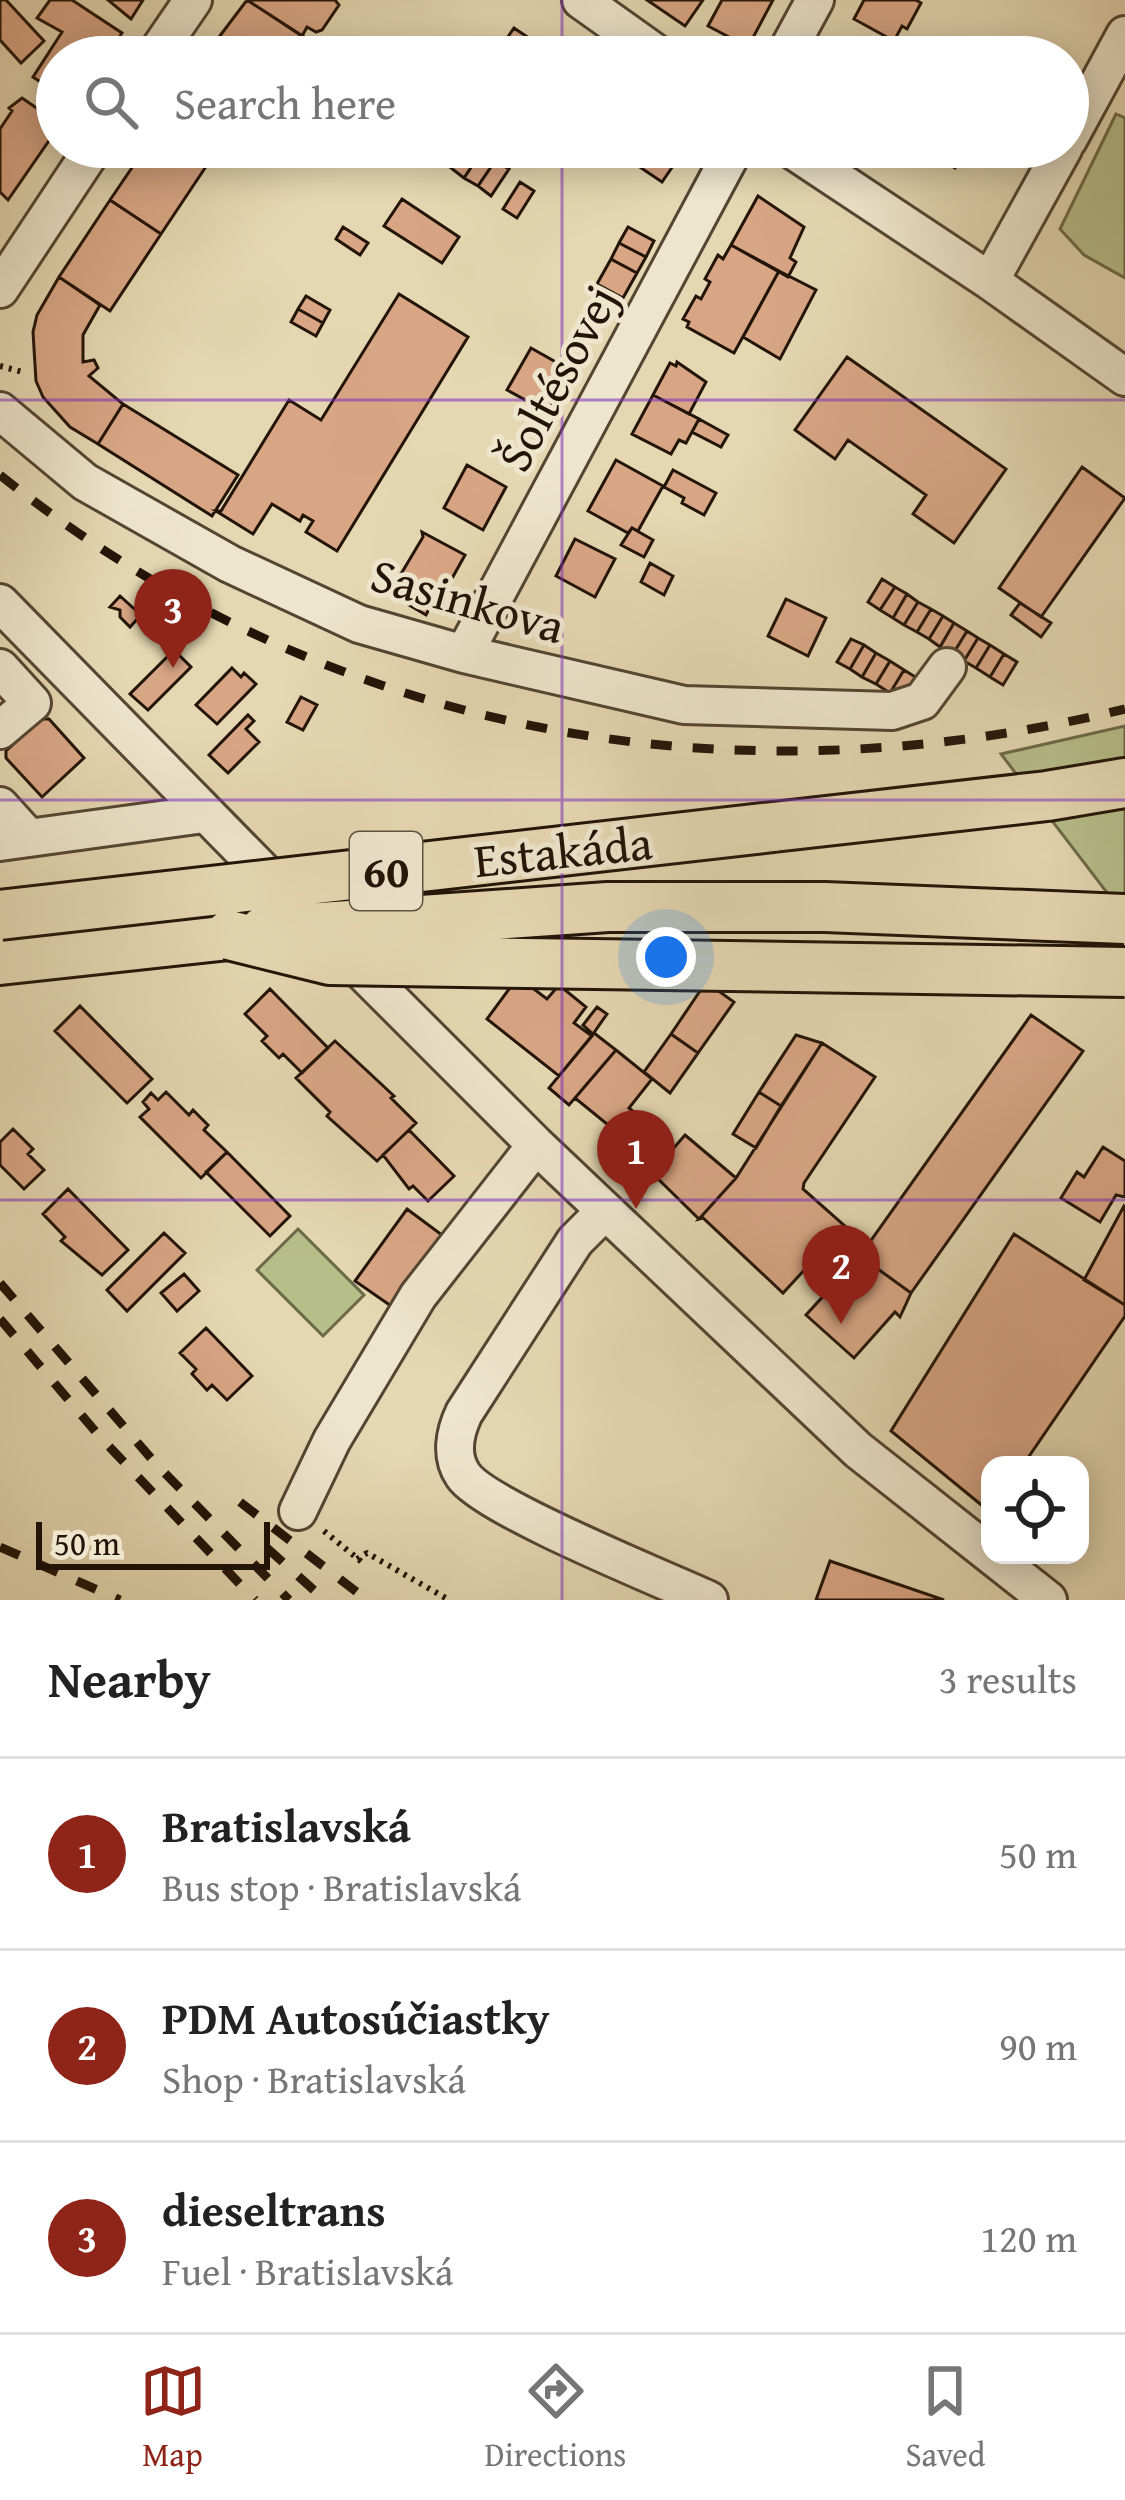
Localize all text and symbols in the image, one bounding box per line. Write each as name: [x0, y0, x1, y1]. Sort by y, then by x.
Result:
search box: [36, 36, 1089, 168]
icon: search: [78, 69, 144, 135]
text: Search here: [174, 70, 396, 135]
street label: Šoltésovej: [478, 272, 635, 483]
street label: Sasinkova: [363, 538, 573, 661]
pin: 3: [134, 569, 212, 668]
street label: Estakáda: [471, 806, 656, 895]
road number: 60: [350, 832, 422, 910]
your location: [636, 927, 696, 987]
pin: 1: [597, 1110, 675, 1209]
pin: 2: [802, 1225, 880, 1324]
map controls: [981, 1456, 1089, 1564]
button: locate: [981, 1456, 1089, 1564]
scale bar: [36, 1516, 270, 1569]
text: 50 m: [54, 1519, 120, 1567]
text: Nearby: [48, 1641, 211, 1716]
text: 3 results: [939, 1650, 1077, 1707]
text: Bratislavská: [162, 1793, 411, 1858]
text: 1: [77, 1825, 97, 1882]
text: 50 m: [999, 1825, 1077, 1882]
text: Bus stop · Bratislavská: [162, 1858, 522, 1915]
text: PDM Autosúčiastky: [162, 1985, 550, 2050]
text: 2: [77, 2017, 97, 2074]
text: 90 m: [999, 2017, 1077, 2074]
text: Shop · Bratislavská: [162, 2050, 466, 2107]
text: dieseltrans: [162, 2177, 386, 2242]
text: 3: [77, 2209, 97, 2266]
text: 120 m: [980, 2209, 1077, 2266]
text: Fuel · Bratislavská: [162, 2242, 453, 2299]
tab: Map: [140, 2358, 206, 2478]
tab: Directions: [485, 2358, 626, 2478]
tab: Saved: [906, 2358, 985, 2478]

